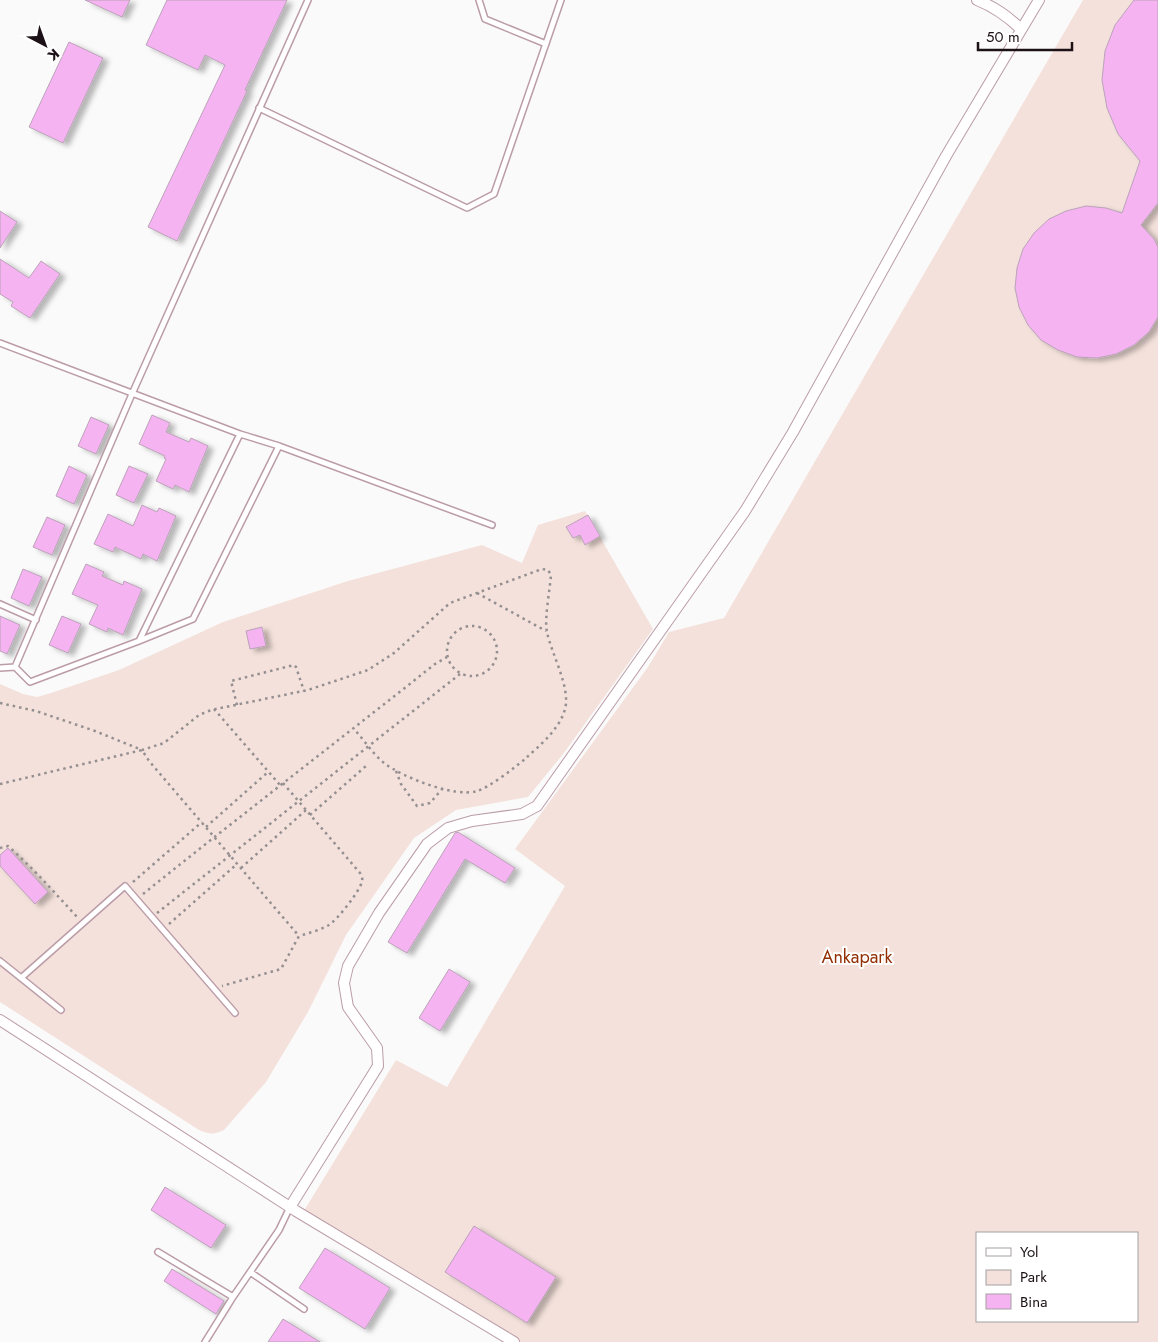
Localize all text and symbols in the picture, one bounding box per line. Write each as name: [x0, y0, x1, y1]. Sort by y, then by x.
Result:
north arrow: [20, 20, 70, 70]
scale bar: [978, 20, 1072, 52]
text: 50 m: [986, 26, 1020, 48]
text: K: [43, 44, 64, 66]
park label: Ankapark: [822, 944, 893, 970]
legend: [976, 1232, 1138, 1322]
text: Yol: [1020, 1241, 1039, 1263]
text: Park: [1020, 1266, 1047, 1288]
text: Bina: [1020, 1291, 1047, 1313]

